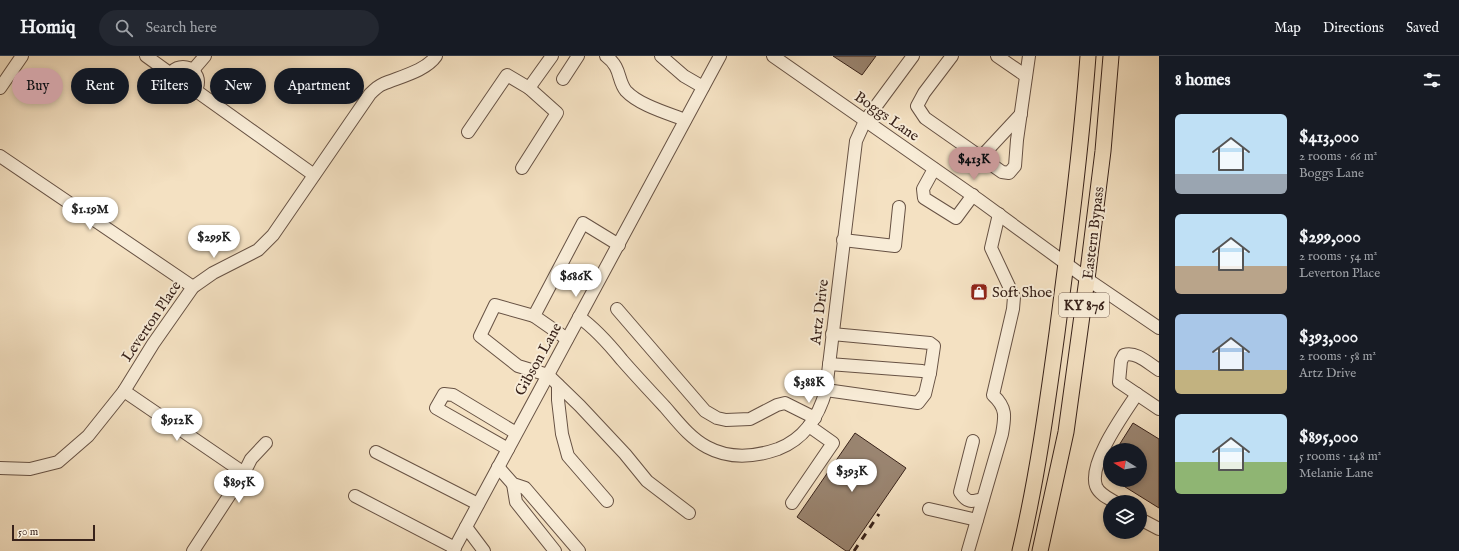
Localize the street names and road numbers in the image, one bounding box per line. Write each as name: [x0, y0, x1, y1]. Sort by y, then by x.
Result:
street label: Boggs Lane: [851, 87, 923, 146]
street label: Eastern Bypass: [1078, 186, 1109, 281]
street label: Leverton Place: [117, 277, 186, 365]
street label: Artz Drive: [806, 278, 833, 347]
road number: KY 876: [1059, 293, 1109, 317]
street label: Gibson Lane: [511, 319, 566, 399]

